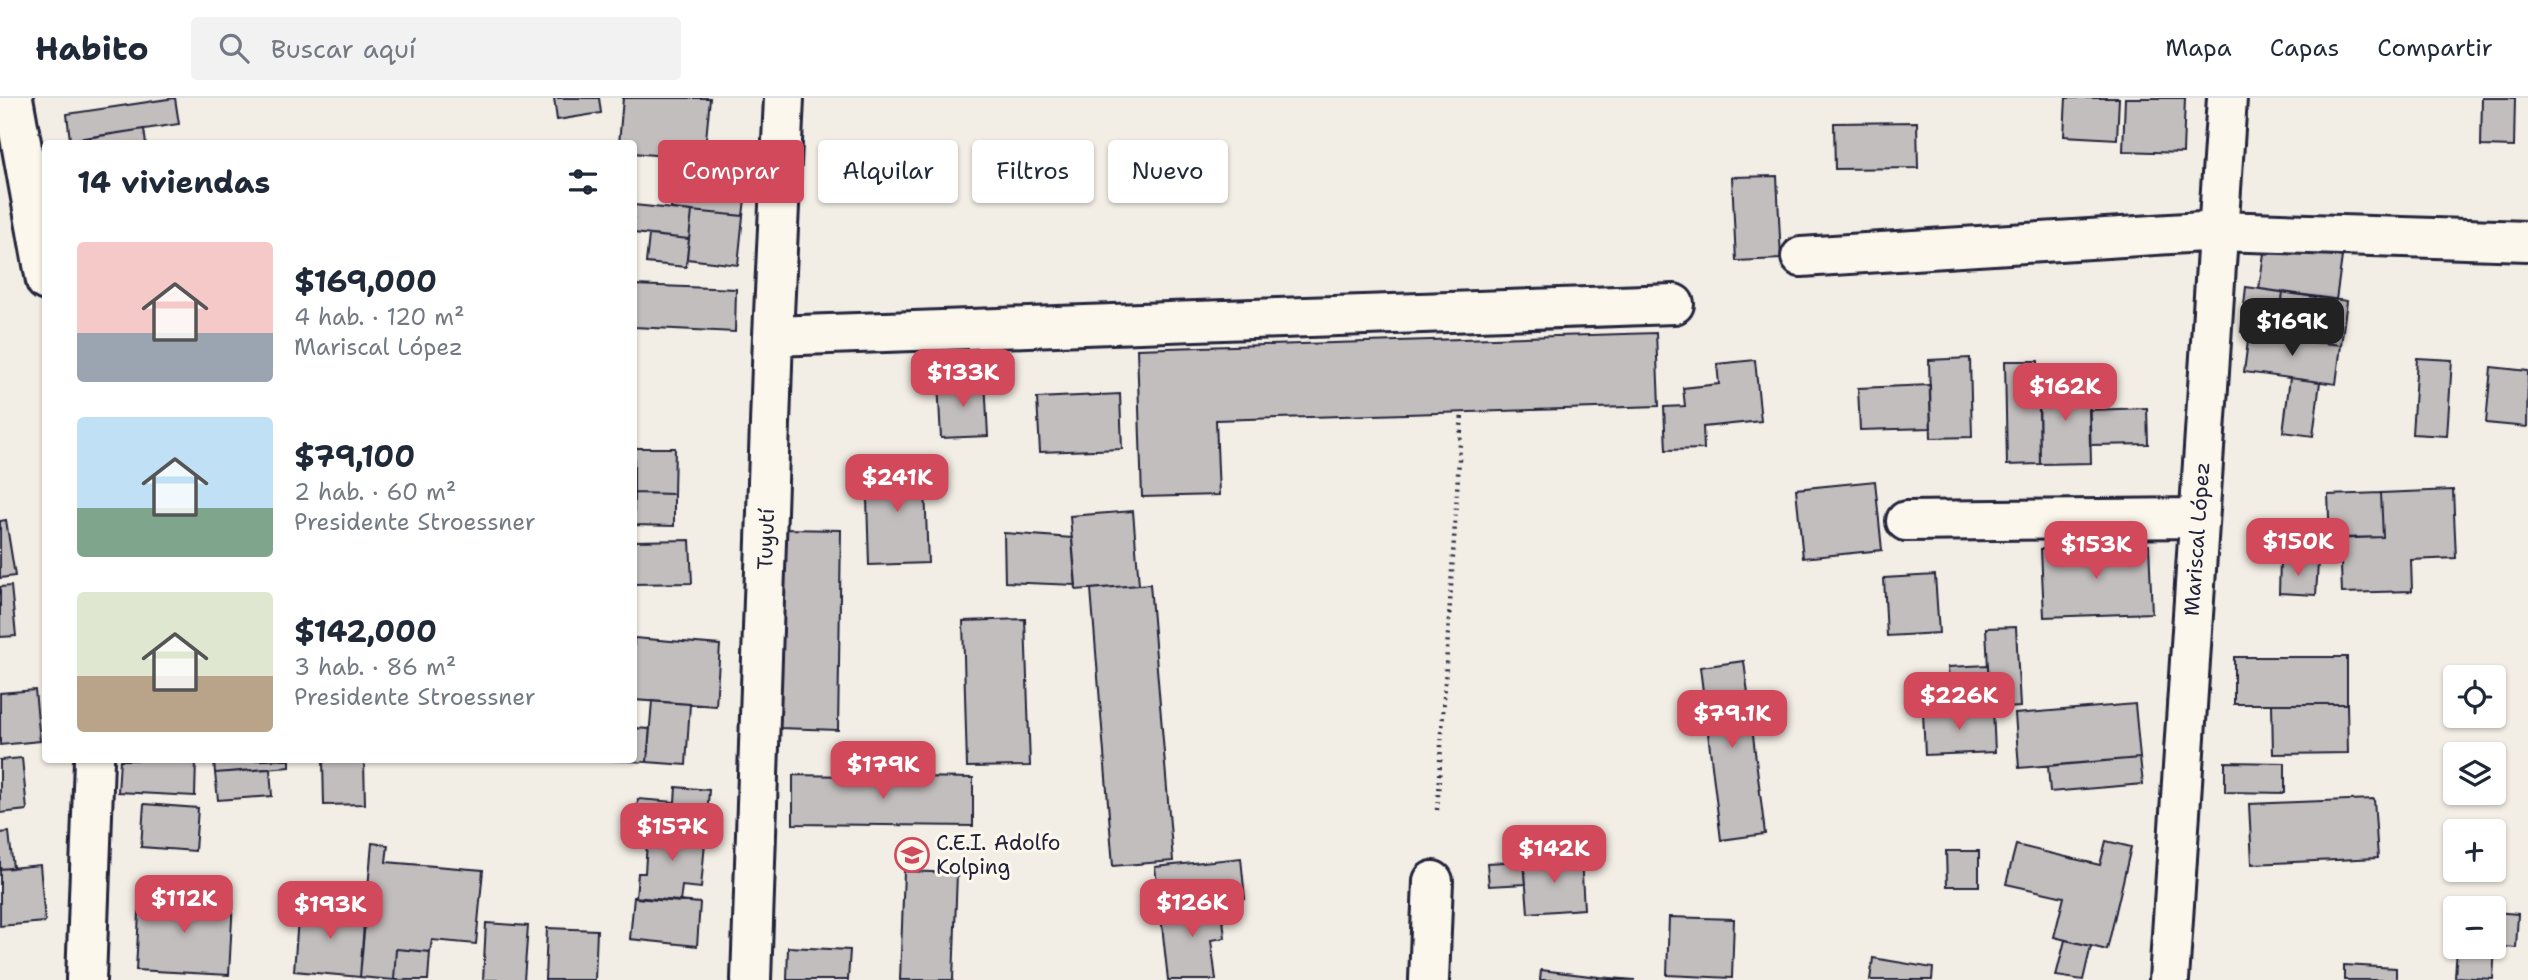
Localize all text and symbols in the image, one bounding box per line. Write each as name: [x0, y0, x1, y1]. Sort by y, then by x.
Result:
search box: [191, 17, 681, 80]
text: Habito: [35, 26, 149, 71]
icon: search: [215, 29, 253, 67]
text: Buscar aquí: [271, 31, 416, 66]
text: Mapa: [2165, 32, 2232, 64]
text: Capas: [2270, 32, 2339, 64]
text: Compartir: [2377, 32, 2493, 64]
chip: Comprar: [658, 140, 804, 203]
chip: Alquilar: [818, 140, 958, 203]
chip: Filtros: [972, 140, 1094, 203]
chip: Nuevo: [1108, 140, 1228, 203]
text: 14 viviendas: [77, 162, 270, 203]
icon: filters: [564, 163, 602, 201]
text: $169,000: [294, 261, 437, 302]
icon: home: [133, 270, 217, 354]
pin: $169K: [2243, 299, 2341, 358]
text: 4 hab. · 120 m²: [294, 302, 465, 332]
text: $169K: [2256, 306, 2328, 336]
text: Mariscal López: [294, 332, 463, 362]
pin: $133K: [914, 350, 1012, 409]
text: $133K: [927, 357, 999, 387]
pin: $162K: [2016, 364, 2114, 423]
text: $162K: [2029, 371, 2101, 401]
text: $79,100: [294, 436, 415, 477]
icon: home: [133, 445, 217, 529]
pin: $241K: [848, 454, 946, 514]
street label: Mariscal López: [2178, 461, 2216, 617]
text: $241K: [861, 462, 933, 492]
text: 2 hab. · 60 m²: [294, 477, 456, 507]
text: Presidente Stroessner: [294, 507, 536, 537]
street label: Tuyutí: [751, 508, 781, 570]
pin: $150K: [2249, 518, 2347, 578]
pin: $153K: [2047, 522, 2145, 581]
text: $150K: [2262, 526, 2334, 556]
text: $153K: [2060, 529, 2132, 559]
text: $142,000: [294, 611, 437, 652]
icon: home: [133, 620, 217, 704]
text: 3 hab. · 86 m²: [294, 652, 456, 682]
map controls: [2443, 665, 2506, 959]
button: locate: [2443, 665, 2506, 728]
pin: $226K: [1910, 672, 2008, 732]
text: $226K: [1920, 680, 1998, 710]
text: Presidente Stroessner: [294, 682, 536, 712]
pin: $79.1K: [1675, 690, 1789, 750]
text: $79.1K: [1693, 698, 1771, 728]
pin: $179K: [834, 742, 932, 801]
button: layers: [2443, 742, 2506, 805]
text: $179K: [847, 749, 919, 779]
pin: $157K: [623, 804, 721, 863]
text: $157K: [636, 811, 708, 841]
button: +: [2443, 819, 2506, 882]
pin: $142K: [1505, 826, 1603, 885]
place label: C.E.I. Adolfo Kolping: [936, 829, 1060, 881]
text: $142K: [1518, 833, 1590, 863]
school or university icon: C.E.I. Adolfo Kolping: [893, 836, 931, 874]
pin: $112K: [135, 876, 233, 935]
pin: $126K: [1143, 880, 1241, 939]
pin: $193K: [281, 882, 379, 941]
text: $112K: [151, 883, 217, 913]
text: $126K: [1156, 887, 1228, 917]
text: $193K: [294, 889, 366, 919]
button: −: [2443, 896, 2506, 959]

